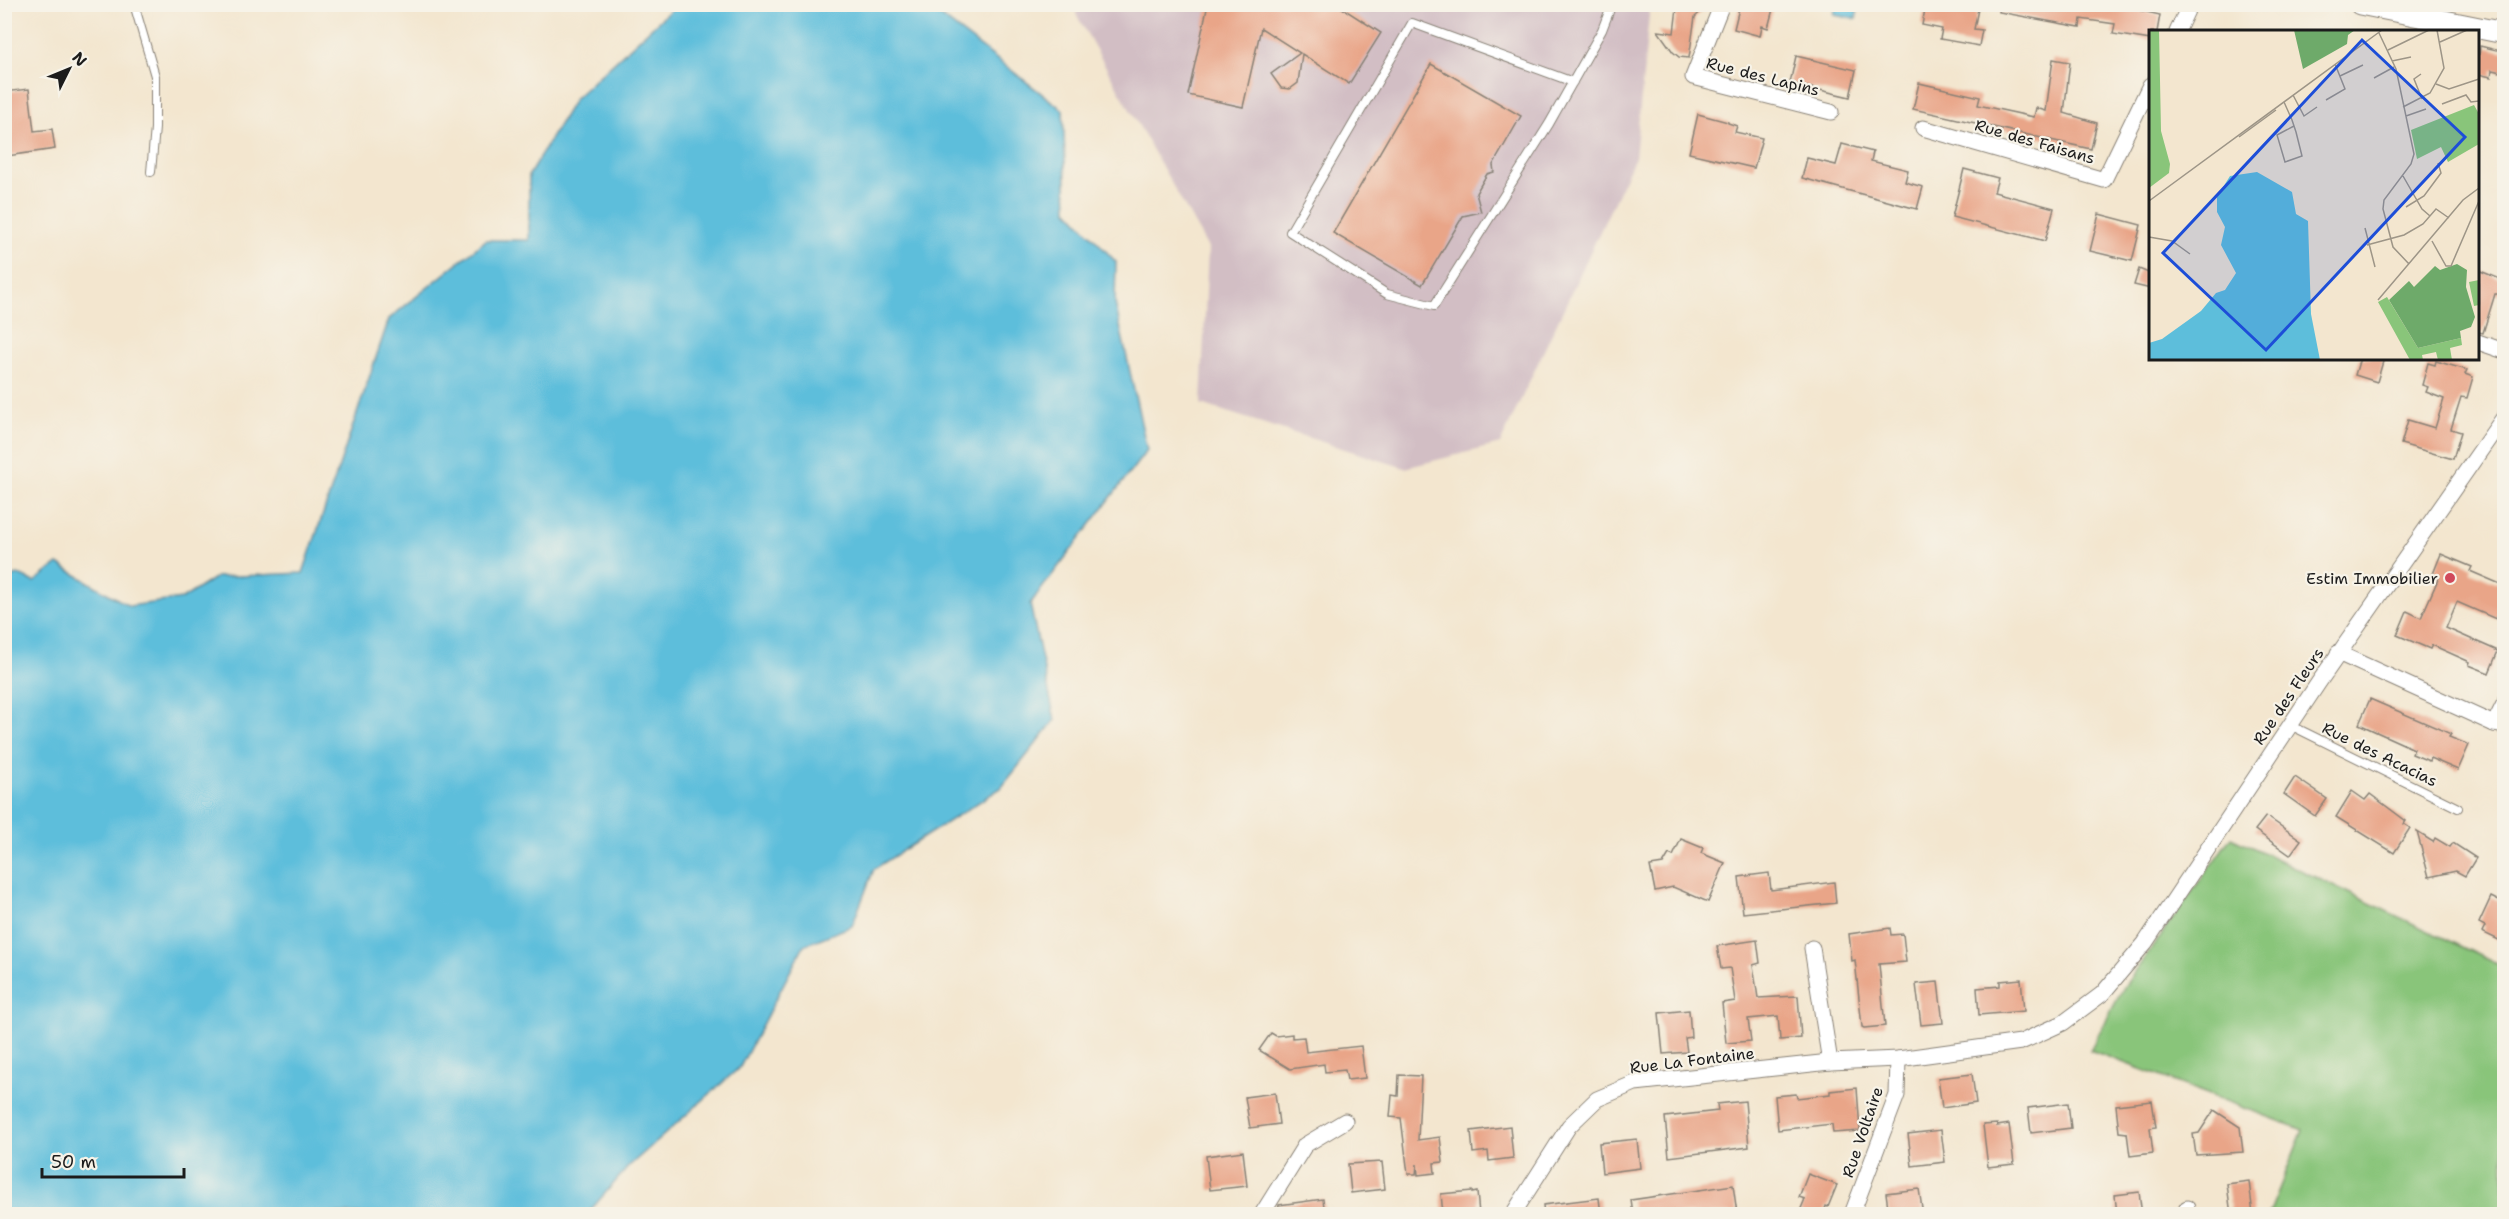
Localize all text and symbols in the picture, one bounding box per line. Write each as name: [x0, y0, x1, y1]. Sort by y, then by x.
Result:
inset map: [2149, 30, 2479, 360]
north arrow: [39, 39, 99, 99]
text: N: [68, 47, 92, 71]
street label: Rue des Lapins: [1704, 52, 1822, 101]
street label: Rue des Faisans: [1972, 114, 2097, 169]
place label: Estim Immobilier: [2306, 568, 2438, 589]
marker: Estim Immobilier: [2443, 571, 2457, 585]
street label: Rue des Fleurs: [2248, 644, 2329, 749]
street label: Rue des Acacias: [2319, 717, 2441, 791]
street label: Rue La Fontaine: [1629, 1042, 1756, 1079]
street label: Rue Voltaire: [1837, 1084, 1888, 1180]
scale bar: [42, 1141, 184, 1179]
text: 50 m: [51, 1150, 96, 1174]

